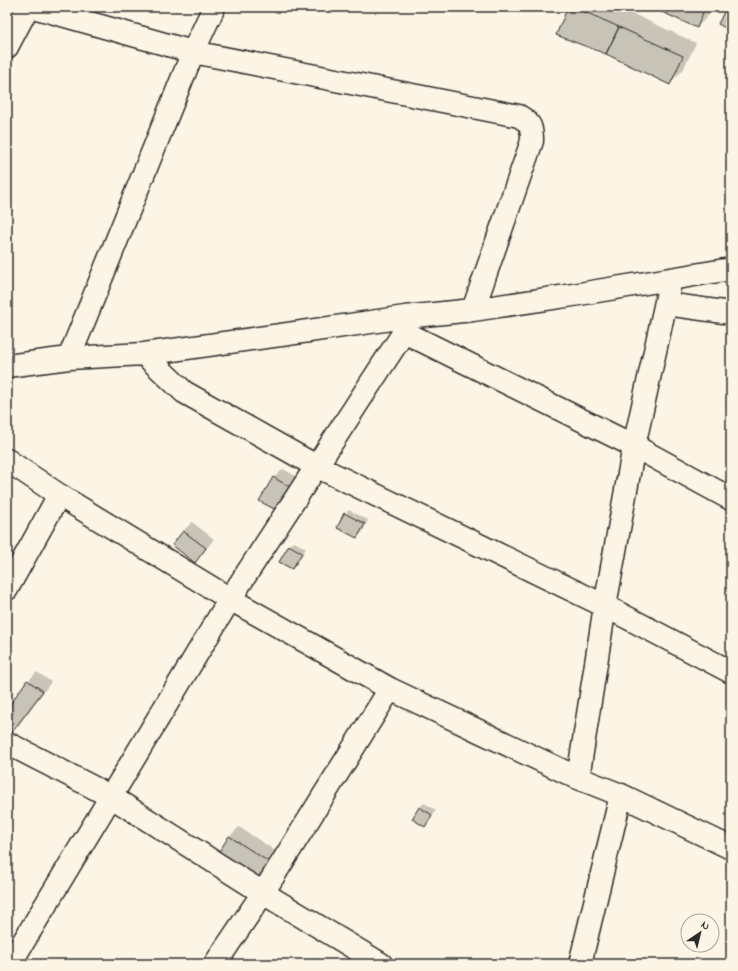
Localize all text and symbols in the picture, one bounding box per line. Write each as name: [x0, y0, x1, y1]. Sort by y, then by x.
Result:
north arrow: [680, 913, 720, 953]
text: N: [698, 917, 713, 934]

